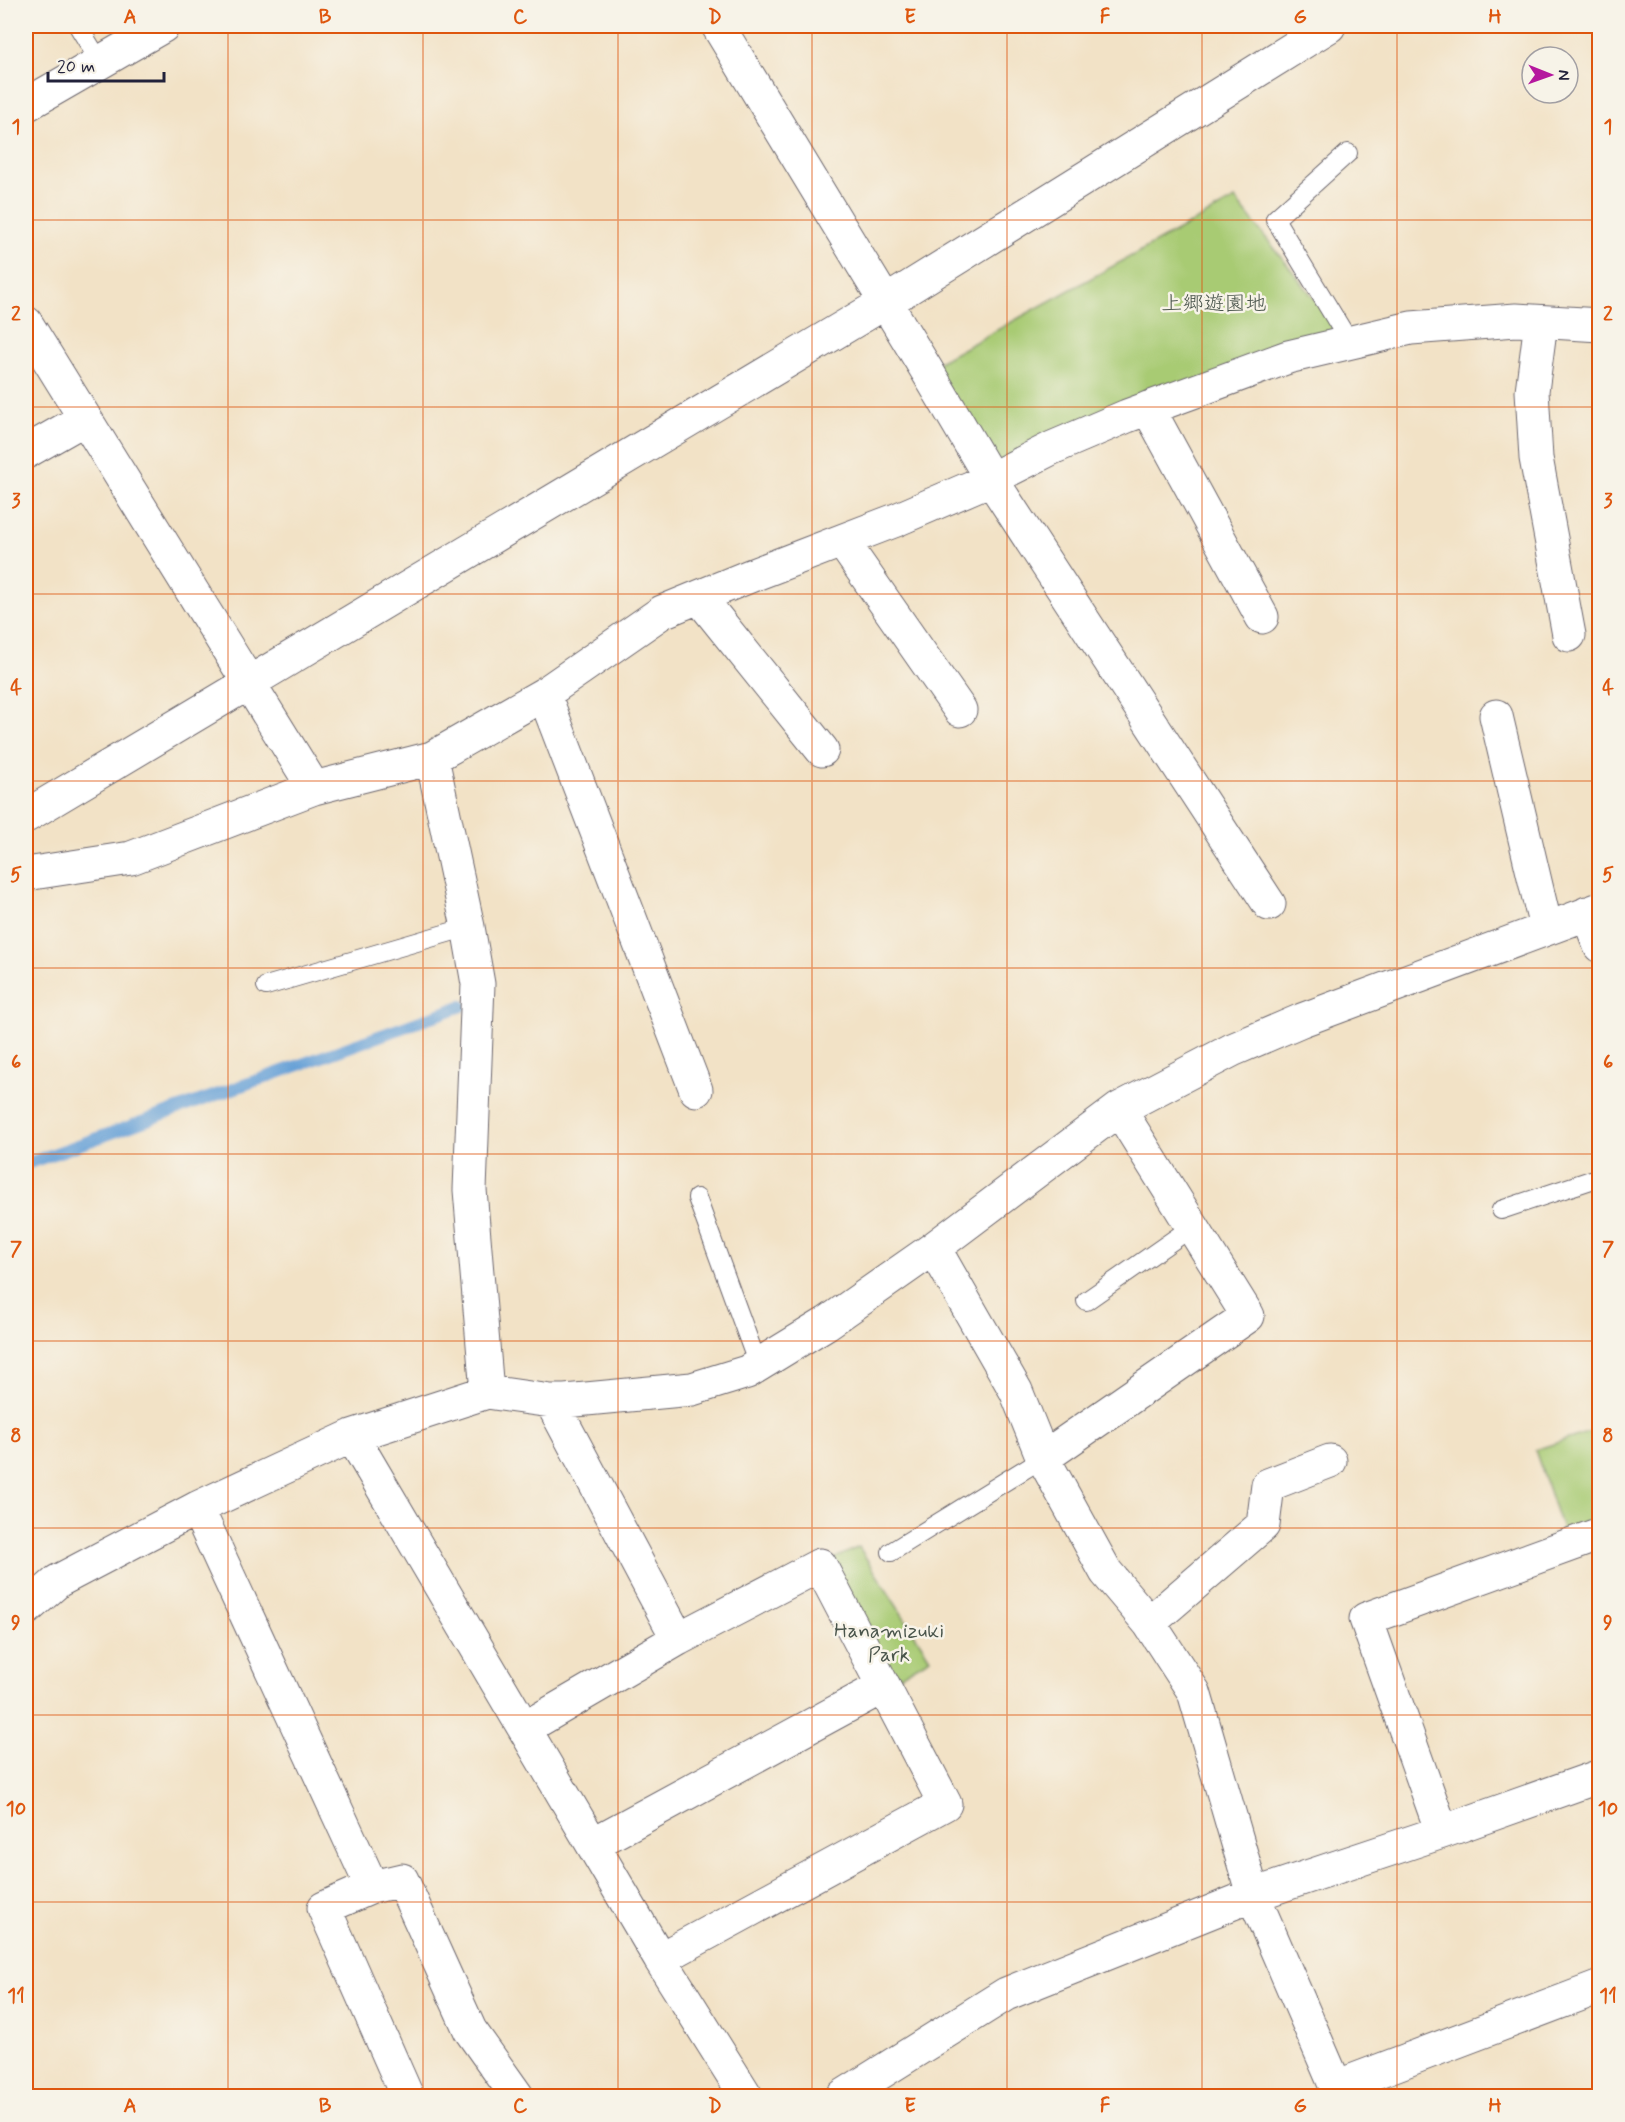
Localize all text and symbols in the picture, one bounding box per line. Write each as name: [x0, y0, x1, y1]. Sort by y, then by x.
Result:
text: A: [123, 4, 137, 31]
text: B: [319, 4, 332, 31]
text: C: [513, 4, 528, 31]
text: D: [708, 4, 722, 31]
text: E: [904, 4, 916, 31]
text: F: [1100, 4, 1111, 31]
text: G: [1293, 4, 1307, 31]
text: H: [1488, 4, 1502, 31]
scale bar: [48, 45, 164, 83]
north arrow: [1520, 45, 1580, 105]
text: 20 m: [57, 55, 95, 79]
text: N: [1553, 70, 1574, 81]
text: 1: [12, 114, 20, 141]
text: 1: [1604, 114, 1612, 141]
park label: 上郷遊園地: [1162, 290, 1267, 318]
text: 2: [11, 301, 21, 328]
text: 2: [1603, 301, 1613, 328]
text: 3: [11, 488, 21, 515]
text: 3: [1603, 488, 1613, 515]
text: 4: [10, 675, 22, 702]
text: 4: [1602, 675, 1614, 702]
text: 5: [10, 862, 22, 889]
text: 5: [1602, 862, 1614, 889]
text: 6: [11, 1049, 21, 1076]
text: 6: [1603, 1049, 1613, 1076]
text: 7: [10, 1236, 22, 1263]
text: 7: [1602, 1236, 1614, 1263]
text: 8: [10, 1423, 22, 1450]
text: 8: [1602, 1423, 1614, 1450]
text: 9: [11, 1610, 21, 1637]
text: 9: [1603, 1610, 1613, 1637]
park label: Hanamizuki Park: [834, 1617, 944, 1669]
text: 10: [6, 1796, 26, 1823]
text: 10: [1598, 1796, 1618, 1823]
text: 11: [7, 1983, 25, 2010]
text: 11: [1599, 1983, 1617, 2010]
text: A: [123, 2093, 137, 2120]
text: B: [319, 2093, 332, 2120]
text: C: [513, 2093, 528, 2120]
text: D: [708, 2093, 722, 2120]
text: E: [904, 2093, 916, 2120]
text: F: [1100, 2093, 1111, 2120]
text: G: [1293, 2093, 1307, 2120]
text: H: [1488, 2093, 1502, 2120]

